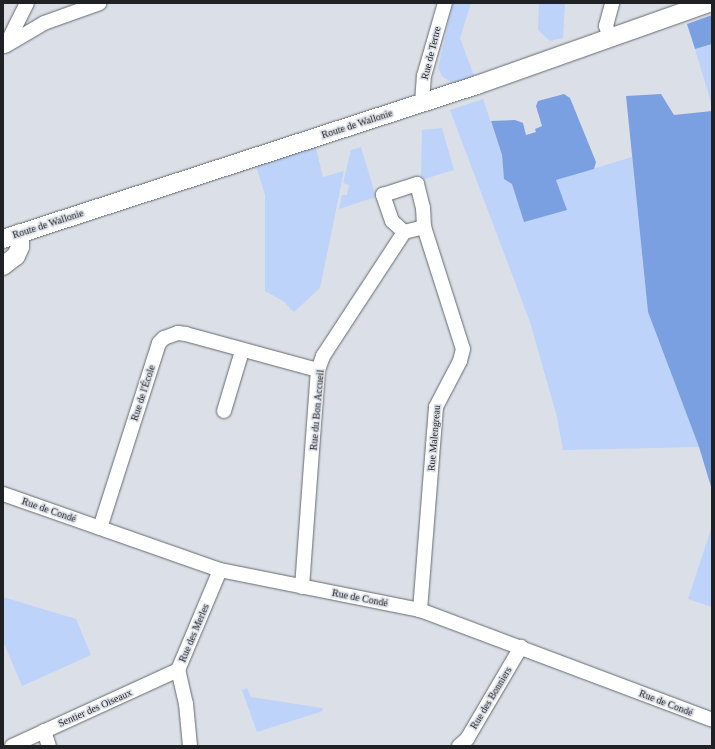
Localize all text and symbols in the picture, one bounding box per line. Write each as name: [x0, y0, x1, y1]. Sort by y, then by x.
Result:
street label: Rue de Tertre: [419, 25, 443, 81]
street label: Route de Wallonie: [320, 107, 394, 141]
street label: Route de Wallonie: [11, 207, 85, 241]
street label: Rue de l'École: [128, 364, 158, 422]
street label: Rue du Bon Accueil: [307, 369, 327, 451]
street label: Rue Malengreau: [425, 404, 443, 472]
street label: Rue de Condé: [20, 495, 78, 525]
street label: Rue de Condé: [331, 587, 389, 609]
street label: Rue des Merles: [176, 602, 212, 664]
street label: Rue des Bonniers: [468, 665, 514, 731]
street label: Sentier des Oiseaux: [56, 686, 134, 730]
street label: Rue de Condé: [637, 687, 695, 719]

